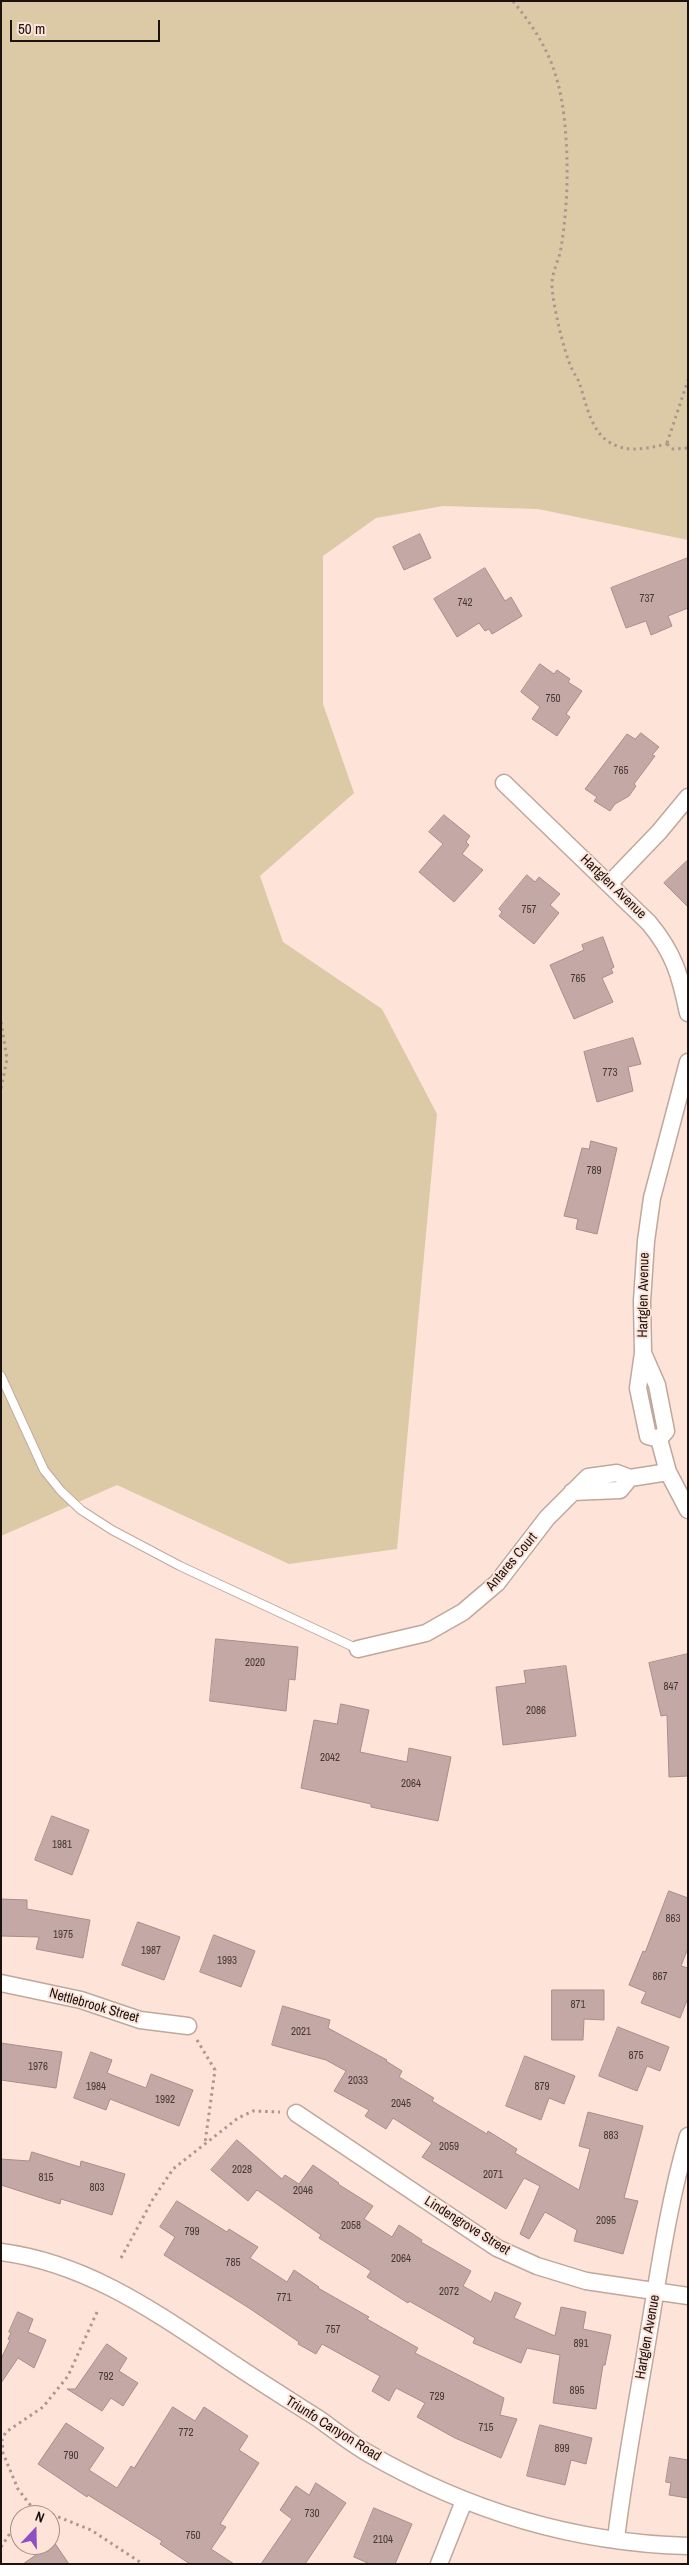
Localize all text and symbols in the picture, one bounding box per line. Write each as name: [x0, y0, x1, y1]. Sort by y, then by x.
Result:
scale bar: [12, 10, 162, 42]
text: 50 m: [18, 18, 45, 39]
house number: 737: [639, 592, 655, 606]
house number: 742: [457, 596, 473, 610]
house number: 750: [545, 692, 561, 706]
house number: 765: [613, 764, 629, 778]
street label: Hartglen Avenue: [576, 851, 650, 923]
house number: 757: [521, 903, 537, 917]
house number: 765: [570, 972, 586, 986]
house number: 773: [602, 1066, 618, 1080]
house number: 789: [586, 1164, 602, 1178]
street label: Hartglen Avenue: [635, 1252, 653, 1338]
street label: Antares Court: [483, 1529, 541, 1595]
house number: 2020: [245, 1656, 265, 1670]
house number: 847: [663, 1680, 679, 1694]
house number: 2086: [526, 1704, 546, 1718]
house number: 2042: [320, 1751, 340, 1765]
house number: 2064: [401, 1777, 421, 1791]
house number: 1981: [52, 1838, 72, 1852]
house number: 863: [665, 1912, 681, 1926]
house number: 1975: [53, 1928, 73, 1942]
house number: 1987: [141, 1944, 161, 1958]
house number: 1993: [217, 1954, 237, 1968]
house number: 867: [652, 1970, 668, 1984]
street label: Nettlebrook Street: [47, 1985, 141, 2027]
house number: 871: [570, 1998, 586, 2012]
house number: 2021: [291, 2025, 311, 2039]
house number: 875: [628, 2049, 644, 2063]
house number: 1976: [28, 2060, 48, 2074]
house number: 2033: [348, 2074, 368, 2088]
house number: 1984: [86, 2080, 106, 2094]
house number: 879: [534, 2080, 550, 2094]
house number: 1992: [155, 2093, 175, 2107]
house number: 2045: [391, 2097, 411, 2111]
house number: 883: [603, 2129, 619, 2143]
house number: 2059: [439, 2140, 459, 2154]
house number: 2028: [232, 2163, 252, 2177]
house number: 2071: [483, 2168, 503, 2182]
house number: 815: [38, 2171, 54, 2185]
house number: 803: [89, 2181, 105, 2195]
house number: 2046: [293, 2184, 313, 2198]
street label: Lindengrove Street: [421, 2193, 513, 2259]
house number: 2095: [596, 2214, 616, 2228]
house number: 2058: [341, 2219, 361, 2233]
house number: 799: [184, 2225, 200, 2239]
house number: 2064: [391, 2252, 411, 2266]
house number: 785: [225, 2256, 241, 2270]
house number: 2072: [439, 2285, 459, 2299]
house number: 771: [276, 2291, 292, 2305]
street label: Hartglen Avenue: [632, 2294, 664, 2380]
house number: 757: [325, 2323, 341, 2337]
house number: 891: [573, 2337, 589, 2351]
house number: 792: [98, 2370, 114, 2384]
house number: 895: [569, 2384, 585, 2398]
house number: 729: [429, 2390, 445, 2404]
street label: Triunfo Canyon Road: [282, 2393, 384, 2465]
house number: 715: [478, 2421, 494, 2435]
house number: 772: [178, 2426, 194, 2440]
house number: 899: [554, 2442, 570, 2456]
house number: 790: [63, 2449, 79, 2463]
north arrow: [10, 2505, 60, 2555]
text: N: [33, 2507, 47, 2527]
house number: 730: [304, 2507, 320, 2521]
house number: 750: [185, 2529, 201, 2543]
house number: 2104: [373, 2533, 393, 2547]

